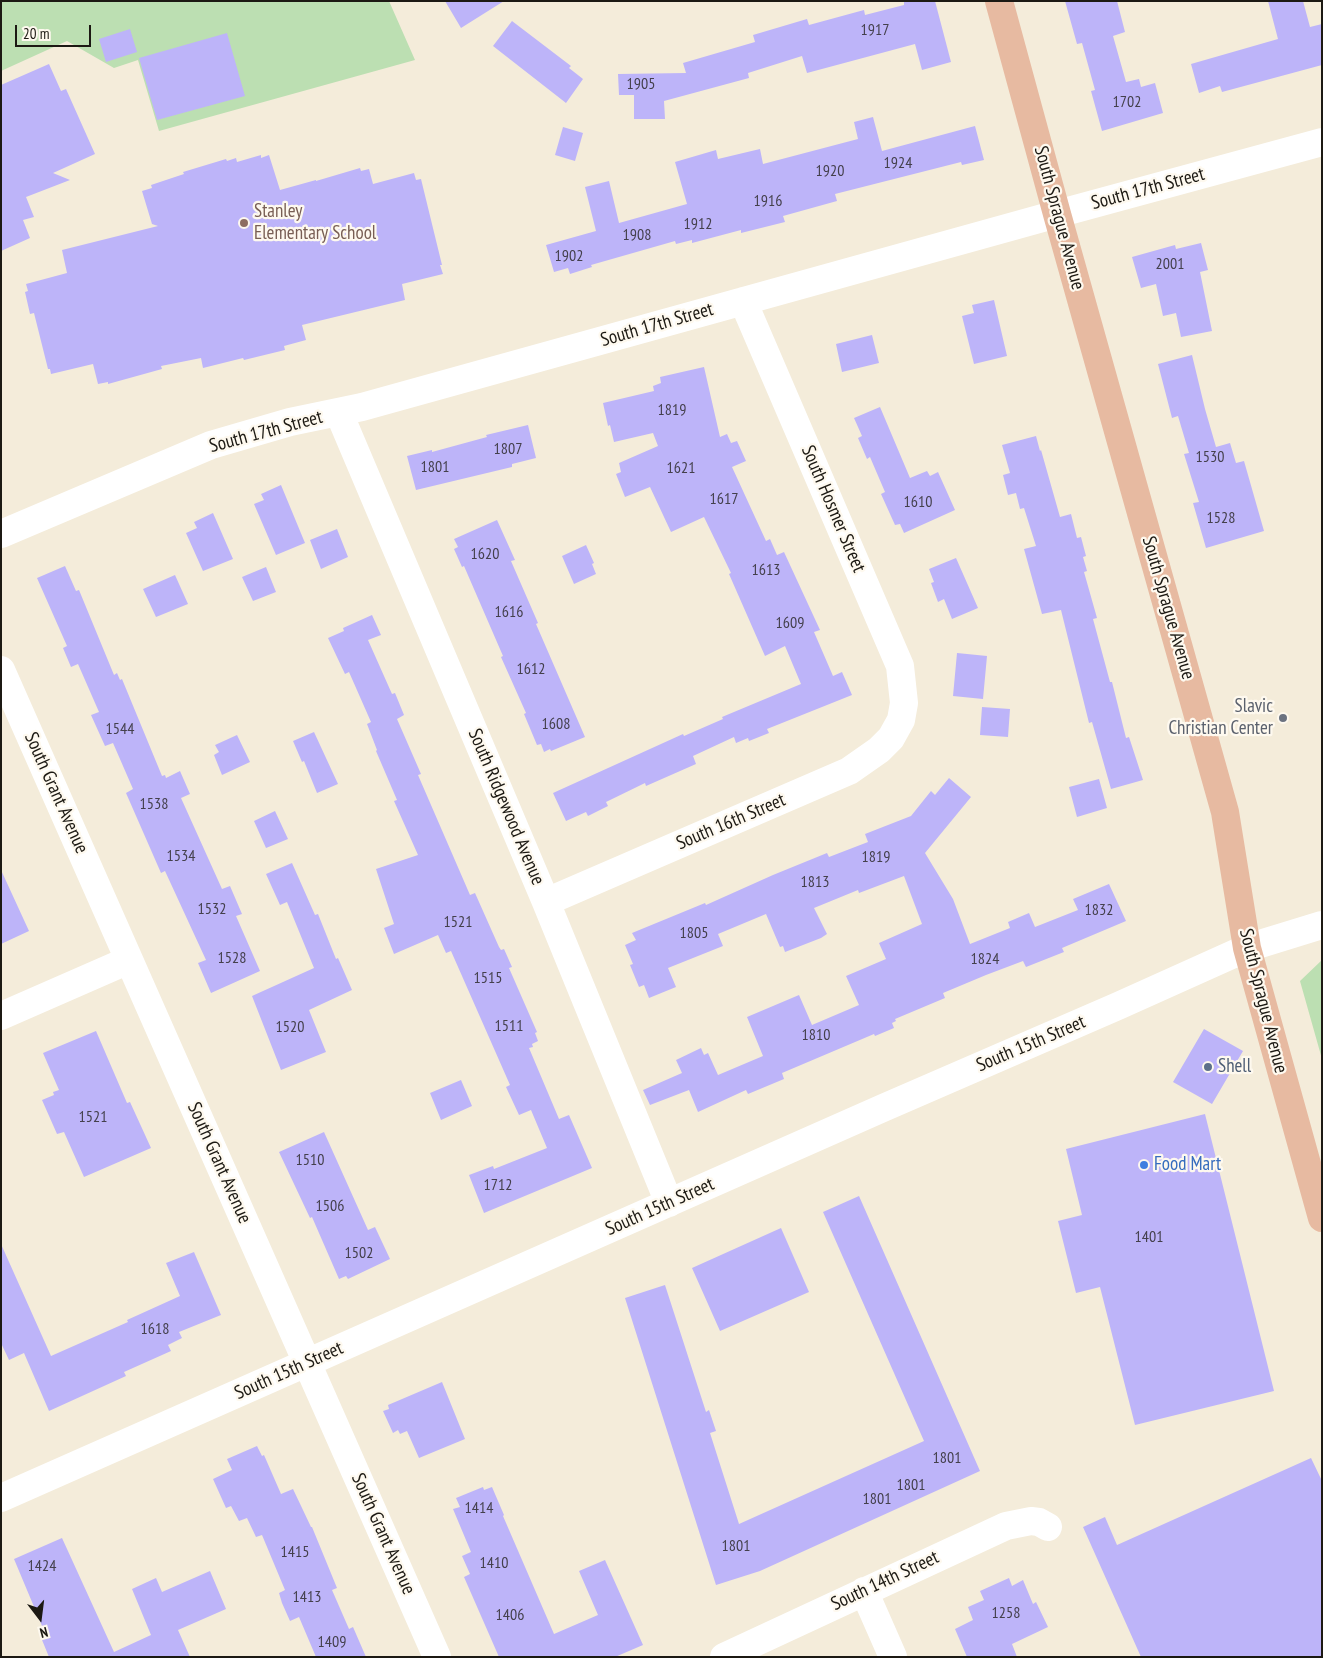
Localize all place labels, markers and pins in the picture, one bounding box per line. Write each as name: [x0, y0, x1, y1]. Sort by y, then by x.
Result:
place label: Stanley Elementary School: [254, 201, 376, 245]
marker: Stanley Elementary School: [238, 217, 250, 229]
place label: Slavic Christian Center: [1168, 696, 1273, 740]
marker: Slavic Christian Center: [1277, 712, 1289, 724]
place label: Shell: [1218, 1056, 1251, 1078]
marker: Shell: [1202, 1061, 1214, 1073]
place label: Food Mart: [1154, 1154, 1221, 1176]
marker: Food Mart: [1138, 1159, 1150, 1171]

